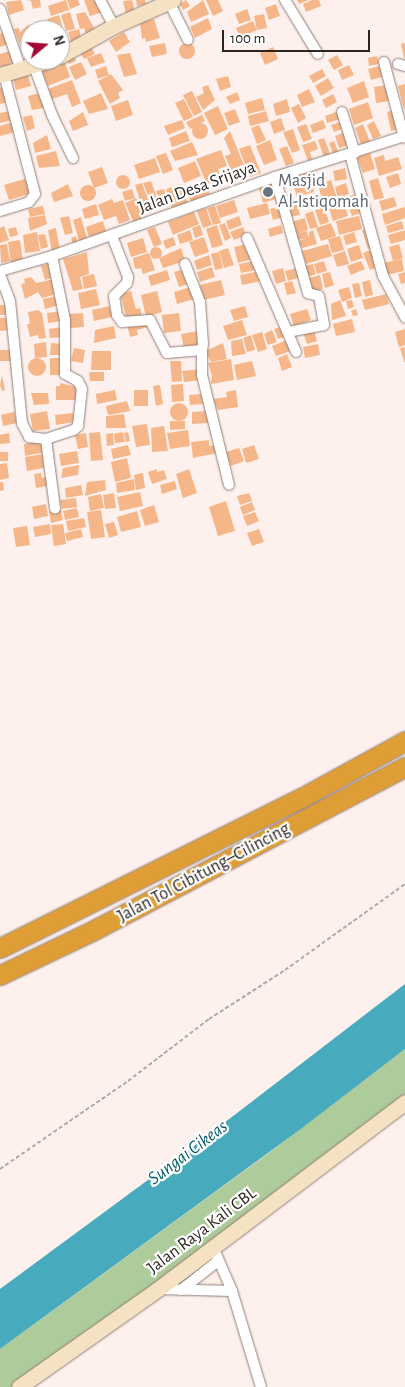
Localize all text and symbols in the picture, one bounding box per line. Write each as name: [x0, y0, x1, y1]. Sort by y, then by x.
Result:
north arrow: [20, 20, 70, 70]
scale bar: [225, 20, 372, 52]
text: 100 m: [230, 31, 265, 46]
text: N: [50, 34, 66, 47]
street label: Jalan Desa Srijaya: [135, 157, 259, 219]
place label: Masjid Al-Istiqomah: [278, 171, 369, 213]
marker: Masjid Al-Istiqomah: [262, 186, 274, 198]
street label: Jalan Tol Cibitung–Cilincing: [114, 818, 294, 928]
water label: Sungai Cikeas: [144, 1116, 232, 1190]
street label: Jalan Raya Kali CBL: [143, 1183, 261, 1279]

